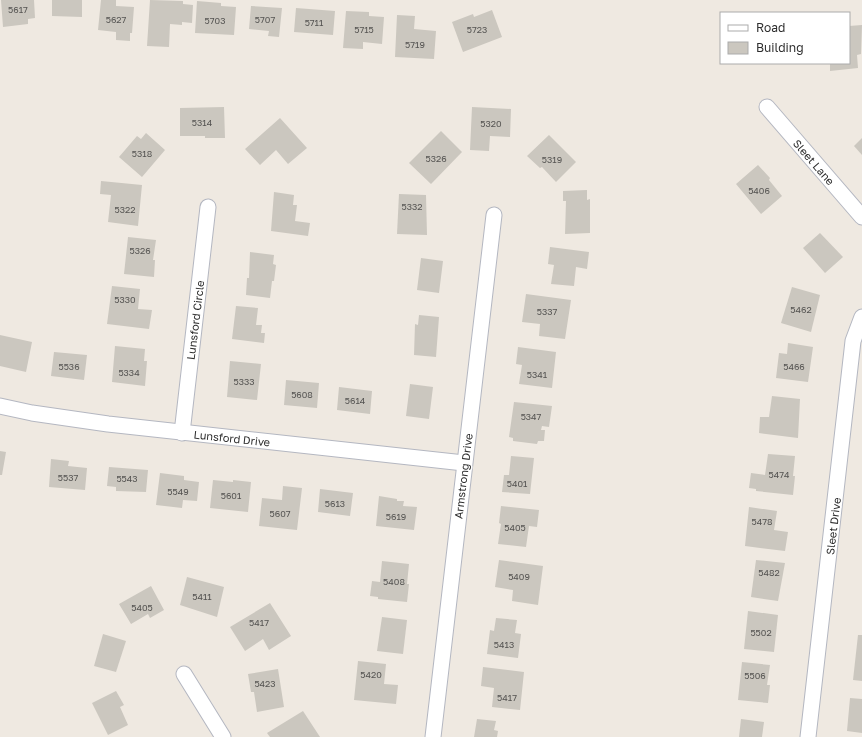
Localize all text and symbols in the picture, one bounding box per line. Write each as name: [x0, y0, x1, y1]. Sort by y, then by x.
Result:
house number: 5617: [8, 4, 28, 15]
legend: [720, 12, 850, 64]
house number: 5627: [106, 14, 127, 25]
house number: 5707: [255, 14, 275, 25]
house number: 5703: [205, 15, 225, 26]
house number: 5711: [305, 17, 324, 28]
text: Road: [756, 20, 785, 35]
house number: 5715: [354, 24, 374, 35]
house number: 5723: [467, 24, 487, 35]
house number: 5719: [405, 39, 425, 50]
text: Building: [756, 40, 804, 55]
house number: 5314: [192, 117, 213, 128]
house number: 5320: [480, 118, 502, 129]
street label: Sleet Lane: [791, 137, 837, 187]
house number: 5318: [132, 148, 152, 159]
house number: 5326: [425, 153, 447, 164]
house number: 5319: [542, 154, 562, 165]
house number: 5406: [748, 185, 770, 196]
house number: 5332: [402, 201, 422, 212]
house number: 5322: [115, 204, 135, 215]
house number: 5326: [129, 245, 151, 256]
street label: Lunsford Circle: [184, 280, 206, 360]
house number: 5330: [114, 294, 136, 305]
house number: 5462: [790, 304, 812, 315]
house number: 5337: [537, 306, 557, 317]
house number: 5536: [58, 361, 80, 372]
house number: 5466: [783, 361, 805, 372]
house number: 5334: [118, 367, 140, 378]
house number: 5341: [527, 369, 548, 380]
house number: 5333: [233, 376, 255, 387]
house number: 5608: [291, 389, 313, 400]
house number: 5614: [345, 395, 366, 406]
house number: 5347: [521, 411, 542, 422]
street label: Lunsford Drive: [193, 428, 271, 448]
street label: Armstrong Drive: [451, 433, 475, 519]
house number: 5474: [769, 469, 790, 480]
house number: 5537: [58, 472, 78, 483]
house number: 5543: [116, 473, 138, 484]
house number: 5401: [507, 478, 528, 489]
house number: 5549: [167, 486, 189, 497]
house number: 5601: [221, 490, 242, 501]
street label: Sleet Drive: [823, 497, 843, 555]
house number: 5613: [325, 498, 345, 509]
house number: 5607: [269, 508, 291, 519]
house number: 5619: [386, 511, 406, 522]
house number: 5478: [752, 516, 772, 527]
house number: 5405: [504, 522, 526, 533]
house number: 5482: [758, 567, 780, 578]
house number: 5409: [508, 571, 530, 582]
house number: 5408: [383, 576, 405, 587]
house number: 5411: [192, 591, 212, 602]
house number: 5405: [131, 602, 153, 613]
house number: 5417: [249, 617, 269, 628]
house number: 5502: [750, 627, 772, 638]
house number: 5413: [494, 639, 514, 650]
house number: 5420: [360, 669, 382, 680]
house number: 5506: [744, 670, 766, 681]
house number: 5423: [254, 678, 276, 689]
house number: 5417: [497, 692, 517, 703]

